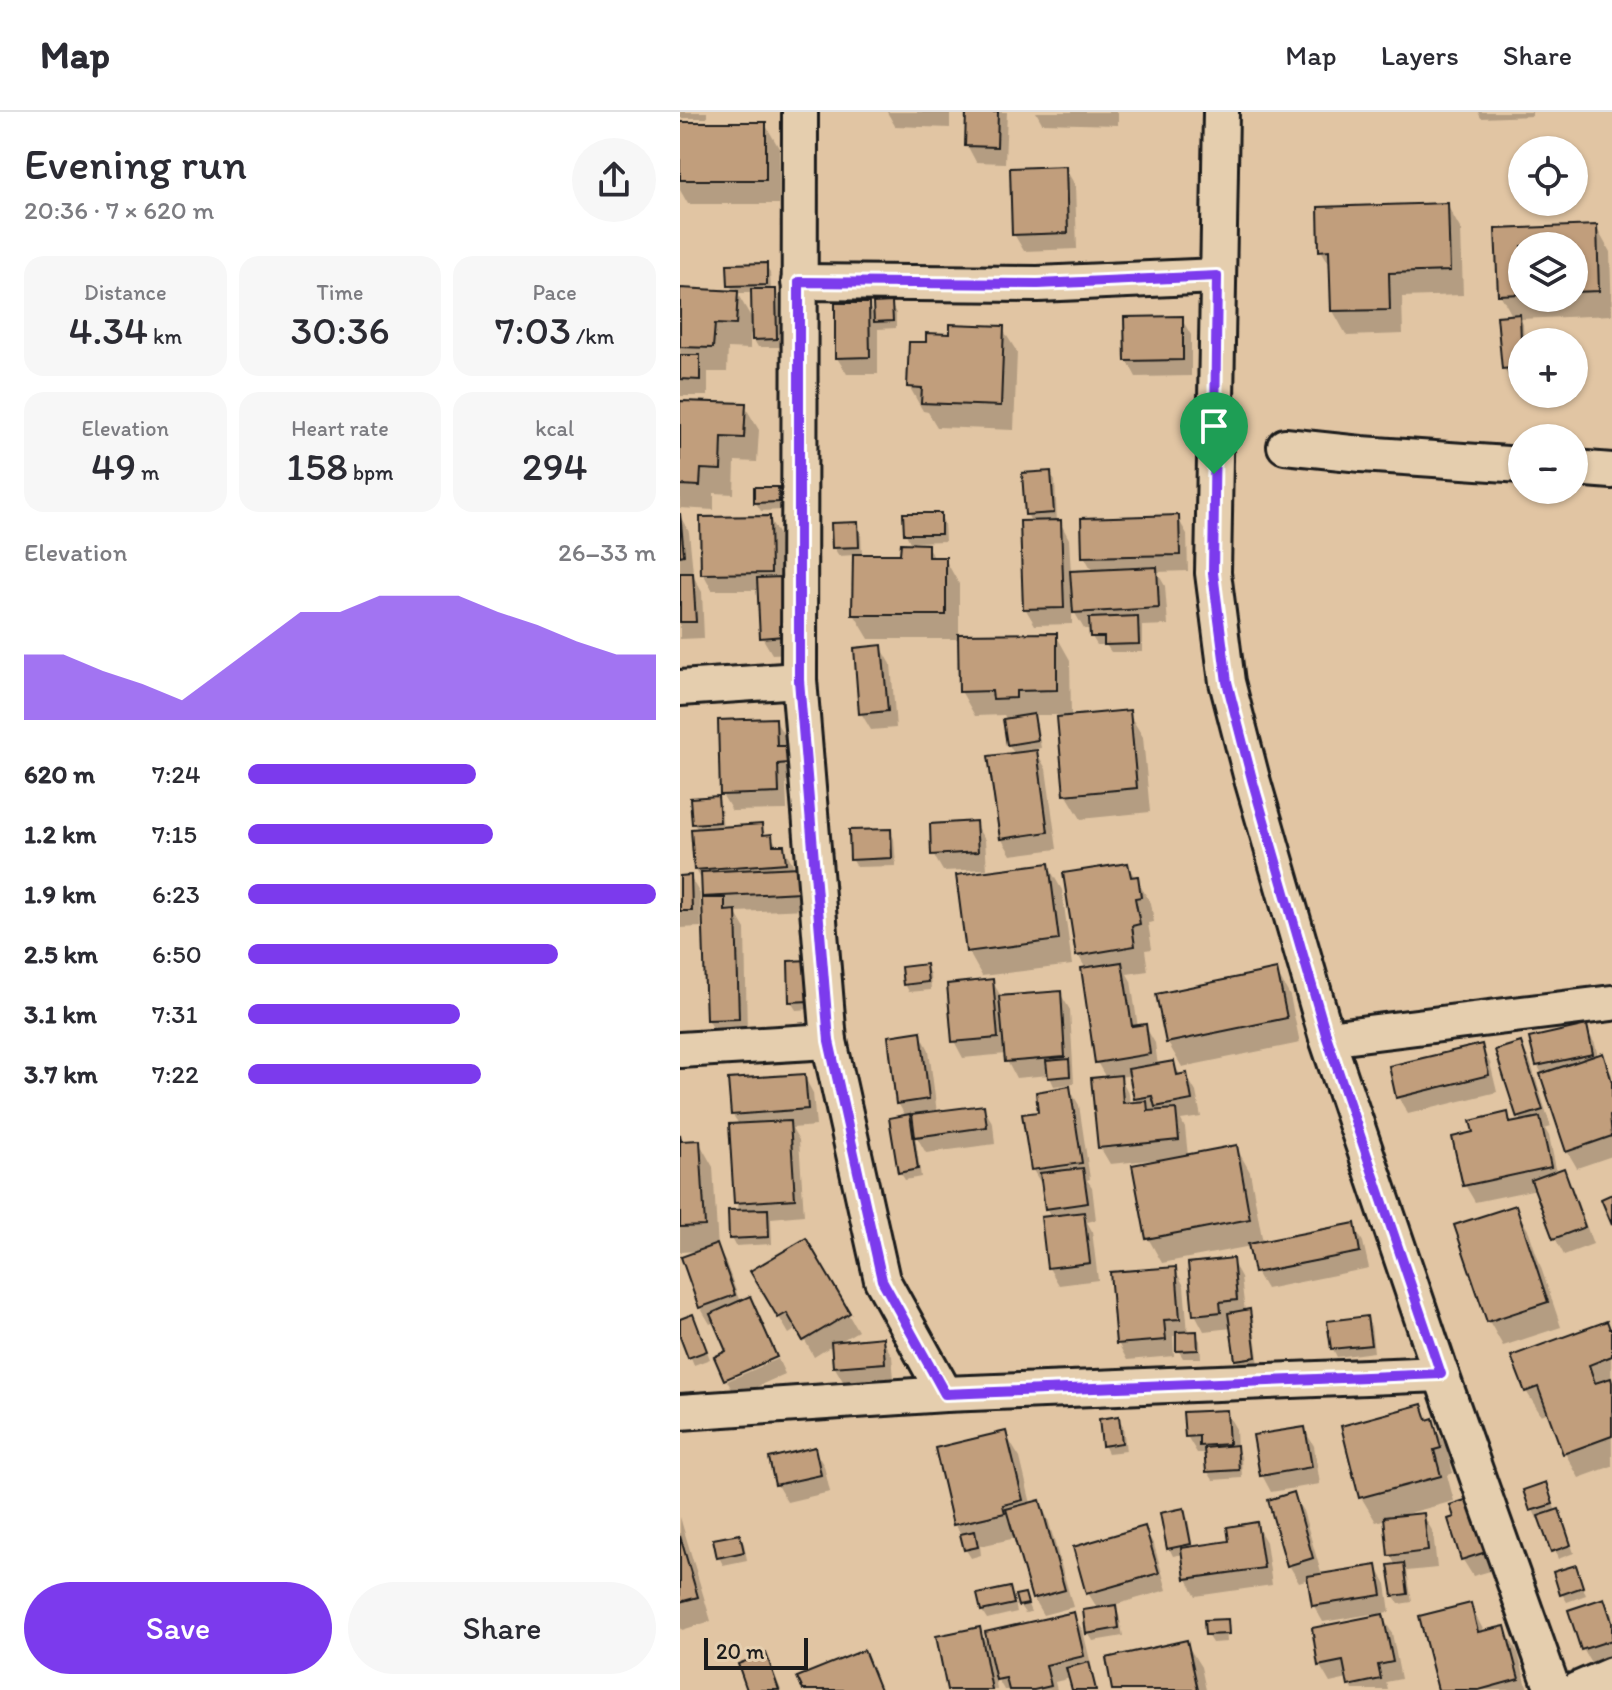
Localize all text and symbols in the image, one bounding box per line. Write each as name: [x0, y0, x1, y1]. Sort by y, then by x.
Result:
text: Map: [40, 32, 110, 78]
text: Map: [1285, 38, 1337, 72]
text: Layers: [1381, 38, 1459, 72]
text: Share: [1503, 38, 1572, 72]
map controls: [1508, 136, 1588, 504]
button: locate: [1508, 136, 1588, 216]
text: Evening run: [24, 137, 247, 190]
button: share: [572, 138, 656, 222]
text: 20:36 · 7 × 620 m: [24, 194, 214, 226]
button: layers: [1508, 232, 1588, 312]
text: Distance: [84, 279, 167, 306]
text: Time: [317, 279, 363, 306]
text: Pace: [533, 279, 577, 306]
text: 4.34: [68, 306, 148, 354]
text: 30:36: [290, 306, 390, 354]
text: 7:03: [495, 306, 571, 354]
text: km: [148, 323, 182, 350]
text: /km: [571, 323, 614, 350]
button: +: [1508, 328, 1588, 408]
pin: [1180, 392, 1248, 474]
icon: arrive: [1192, 404, 1236, 448]
text: Elevation: [82, 415, 169, 442]
text: Heart rate: [291, 415, 389, 442]
text: kcal: [535, 415, 574, 442]
button: −: [1508, 424, 1588, 504]
text: 49: [91, 442, 136, 490]
text: 158: [286, 442, 348, 490]
text: 294: [522, 442, 588, 490]
text: m: [136, 459, 160, 486]
text: bpm: [348, 459, 394, 486]
text: Elevation: [24, 536, 127, 568]
text: 26–33 m: [558, 536, 656, 568]
text: 620 m: [24, 758, 95, 790]
text: 7:24: [152, 758, 201, 790]
text: 1.2 km: [24, 818, 96, 850]
text: 7:15: [152, 818, 197, 850]
text: 1.9 km: [24, 878, 96, 910]
text: 6:23: [152, 878, 200, 910]
text: 2.5 km: [24, 938, 98, 970]
text: 6:50: [152, 938, 202, 970]
text: 3.1 km: [24, 998, 97, 1030]
text: 7:31: [152, 998, 198, 1030]
text: 3.7 km: [24, 1058, 98, 1090]
text: 7:22: [152, 1058, 199, 1090]
button: Save: [24, 1582, 332, 1674]
button: Share: [348, 1582, 656, 1674]
scale bar: [704, 1634, 808, 1670]
text: 20 m: [716, 1638, 765, 1665]

